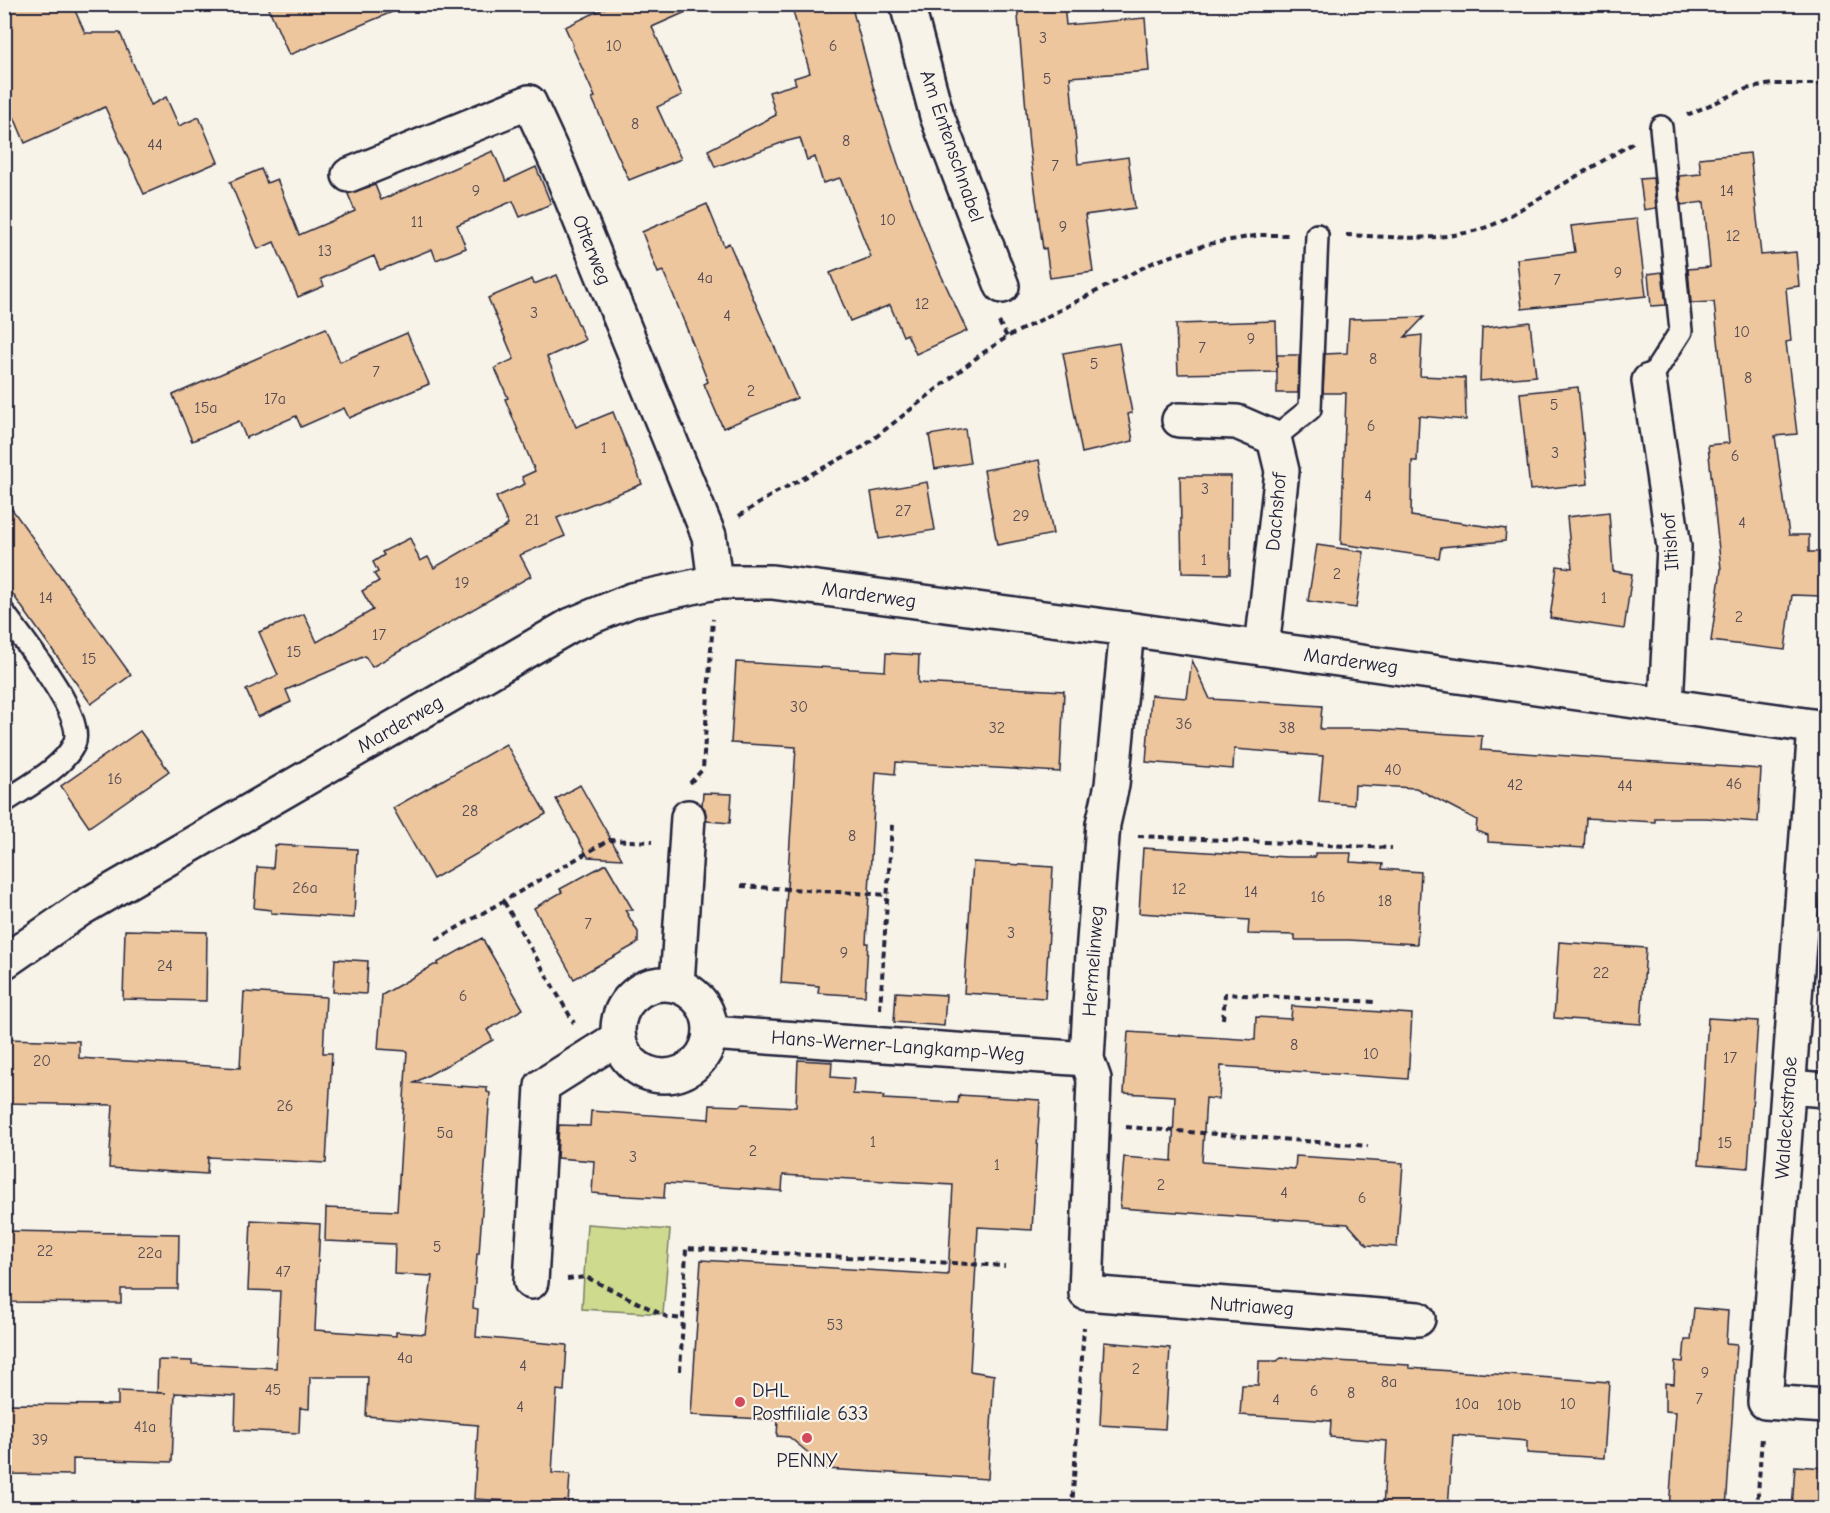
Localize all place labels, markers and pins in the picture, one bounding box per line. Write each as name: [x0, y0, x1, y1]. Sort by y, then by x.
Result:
place label: DHL Postfiliale 633: [752, 1379, 868, 1425]
marker: DHL Postfiliale 633: [733, 1395, 747, 1409]
marker: PENNY: [800, 1431, 814, 1445]
place label: PENNY: [776, 1449, 838, 1472]

